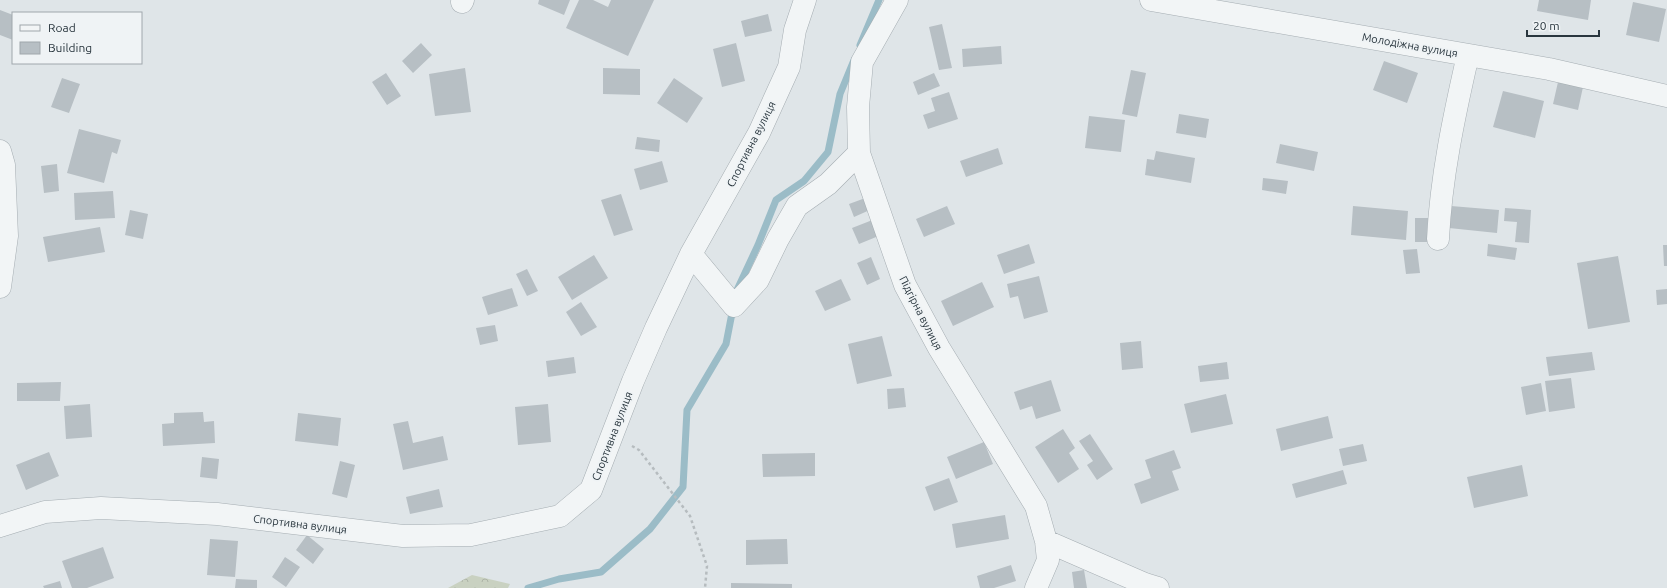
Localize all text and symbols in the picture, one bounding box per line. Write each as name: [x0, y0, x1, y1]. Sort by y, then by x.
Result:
legend: [12, 12, 142, 64]
scale bar: [1527, 12, 1599, 38]
text: 20 m: [1533, 19, 1560, 32]
text: Road: [48, 21, 76, 34]
street label: Молодіжна вулиця: [1361, 31, 1459, 59]
text: Building: [48, 41, 92, 54]
street label: Спортивна вулиця: [724, 99, 778, 189]
street label: Підгірна вулиця: [897, 274, 945, 352]
street label: Спортивна вулиця: [589, 390, 635, 482]
street label: Спортивна вулиця: [252, 512, 348, 536]

